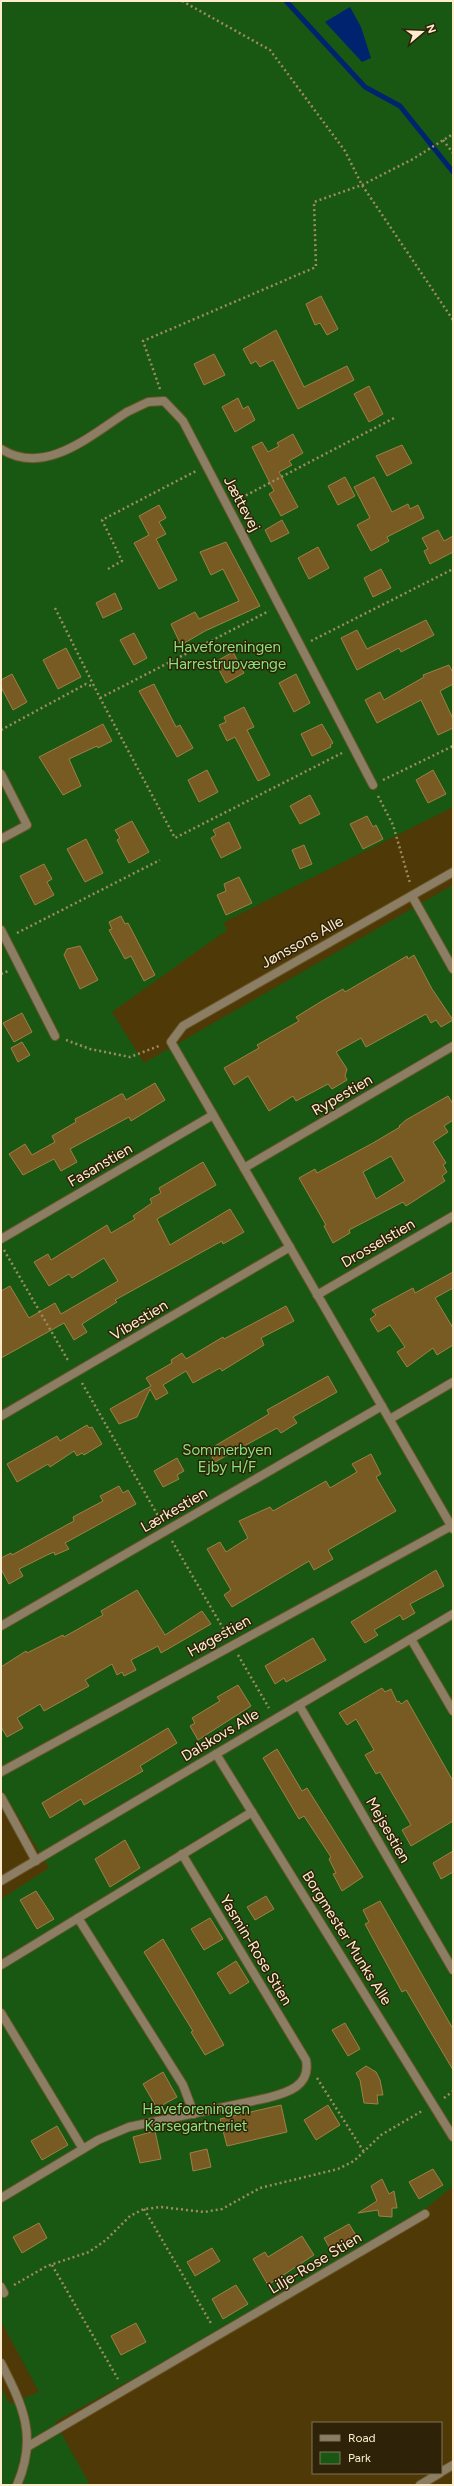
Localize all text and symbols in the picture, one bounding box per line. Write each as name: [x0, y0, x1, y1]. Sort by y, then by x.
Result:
north arrow: [402, 12, 442, 52]
text: N: [423, 23, 439, 35]
street label: Jættevej: [220, 473, 264, 535]
park label: Haveforeningen Harrestrupvænge: [168, 638, 286, 673]
street label: Jønssons Alle: [258, 912, 346, 972]
street label: Rypestien: [309, 1070, 375, 1120]
street label: Fasanstien: [65, 1139, 135, 1191]
street label: Drosselstien: [338, 1215, 418, 1271]
street label: Vibestien: [107, 1296, 171, 1344]
park label: Sommerbyen Ejby H/F: [182, 1441, 272, 1476]
street label: Lærkestien: [137, 1484, 211, 1536]
street label: Høgestien: [184, 1611, 254, 1661]
street label: Dalskovs Alle: [178, 1705, 262, 1765]
street label: Mejsestien: [362, 1794, 414, 1866]
street label: Borgmester Munks Alle: [298, 1868, 396, 2008]
street label: Yasmin-Rose Stien: [216, 1892, 296, 2008]
park label: Haveforeningen Karsegartneriet: [142, 2100, 250, 2135]
street label: Lilje-Rose Stien: [265, 2228, 365, 2298]
legend: [312, 2422, 442, 2474]
text: Road: [348, 2431, 376, 2445]
text: Park: [348, 2451, 371, 2465]

